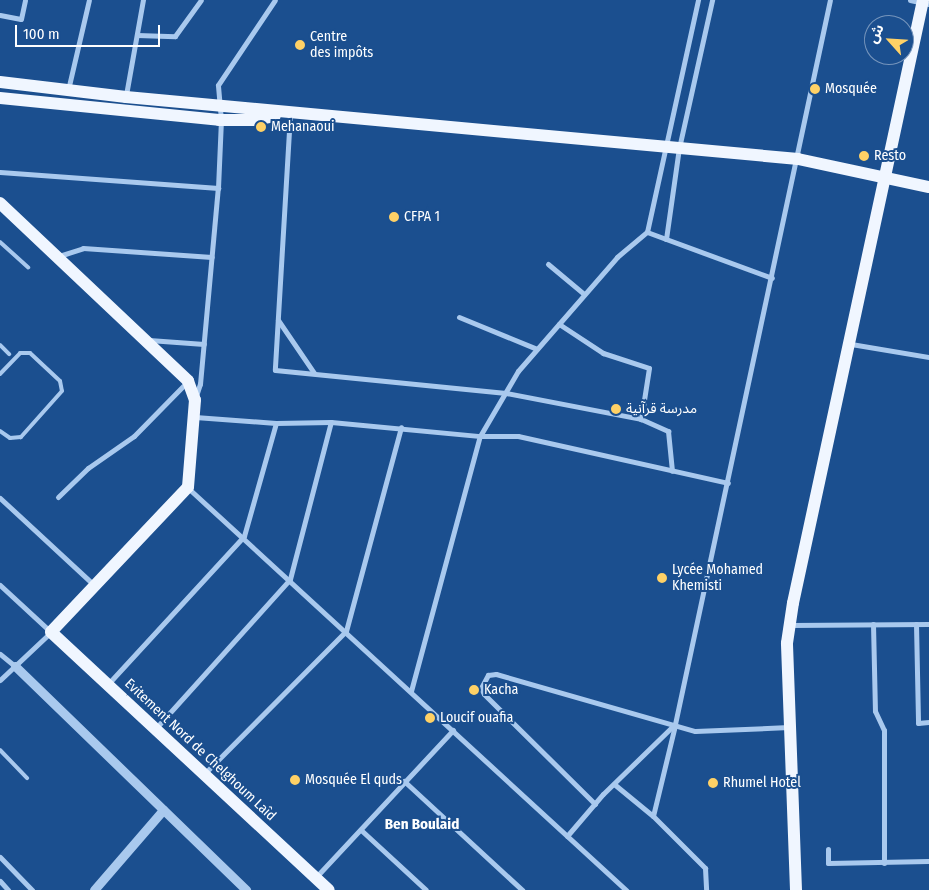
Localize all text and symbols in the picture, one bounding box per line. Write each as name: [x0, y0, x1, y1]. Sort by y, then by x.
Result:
scale bar: [18, 15, 162, 47]
north arrow: [864, 15, 914, 65]
text: ش: [864, 21, 888, 46]
text: 100 m: [23, 25, 60, 43]
place label: Centre des impôts: [310, 29, 373, 62]
marker: Centre des impôts: [294, 39, 306, 51]
place label: Mosquée: [825, 81, 877, 97]
marker: Mosquée: [809, 83, 821, 95]
place label: Mehanaoui: [271, 119, 335, 135]
marker: Mehanaoui: [255, 121, 267, 133]
place label: Resto: [874, 148, 906, 164]
marker: Resto: [858, 150, 870, 162]
place label: CFPA 1: [404, 209, 440, 225]
marker: CFPA 1: [388, 211, 400, 223]
place label: مدرسة قرآنية: [626, 401, 697, 417]
marker: مدرسة قرآنية: [610, 403, 622, 415]
place label: Lycée Mohamed Khemisti: [672, 562, 763, 594]
marker: Lycée Mohamed Khemisti: [656, 572, 668, 584]
street label: Evitement Nord de Chelghoum Laîd: [121, 675, 279, 825]
place label: Kacha: [484, 682, 518, 698]
marker: Kacha: [468, 684, 480, 696]
place label: Loucif ouafia: [440, 710, 513, 726]
marker: Loucif ouafia: [424, 712, 436, 724]
place label: Mosquée El quds: [305, 772, 402, 788]
marker: Mosquée El quds: [289, 774, 301, 786]
place label: Rhumel Hotel: [723, 775, 801, 791]
marker: Rhumel Hotel: [707, 777, 719, 789]
district label: Ben Boulaid: [385, 816, 459, 834]

